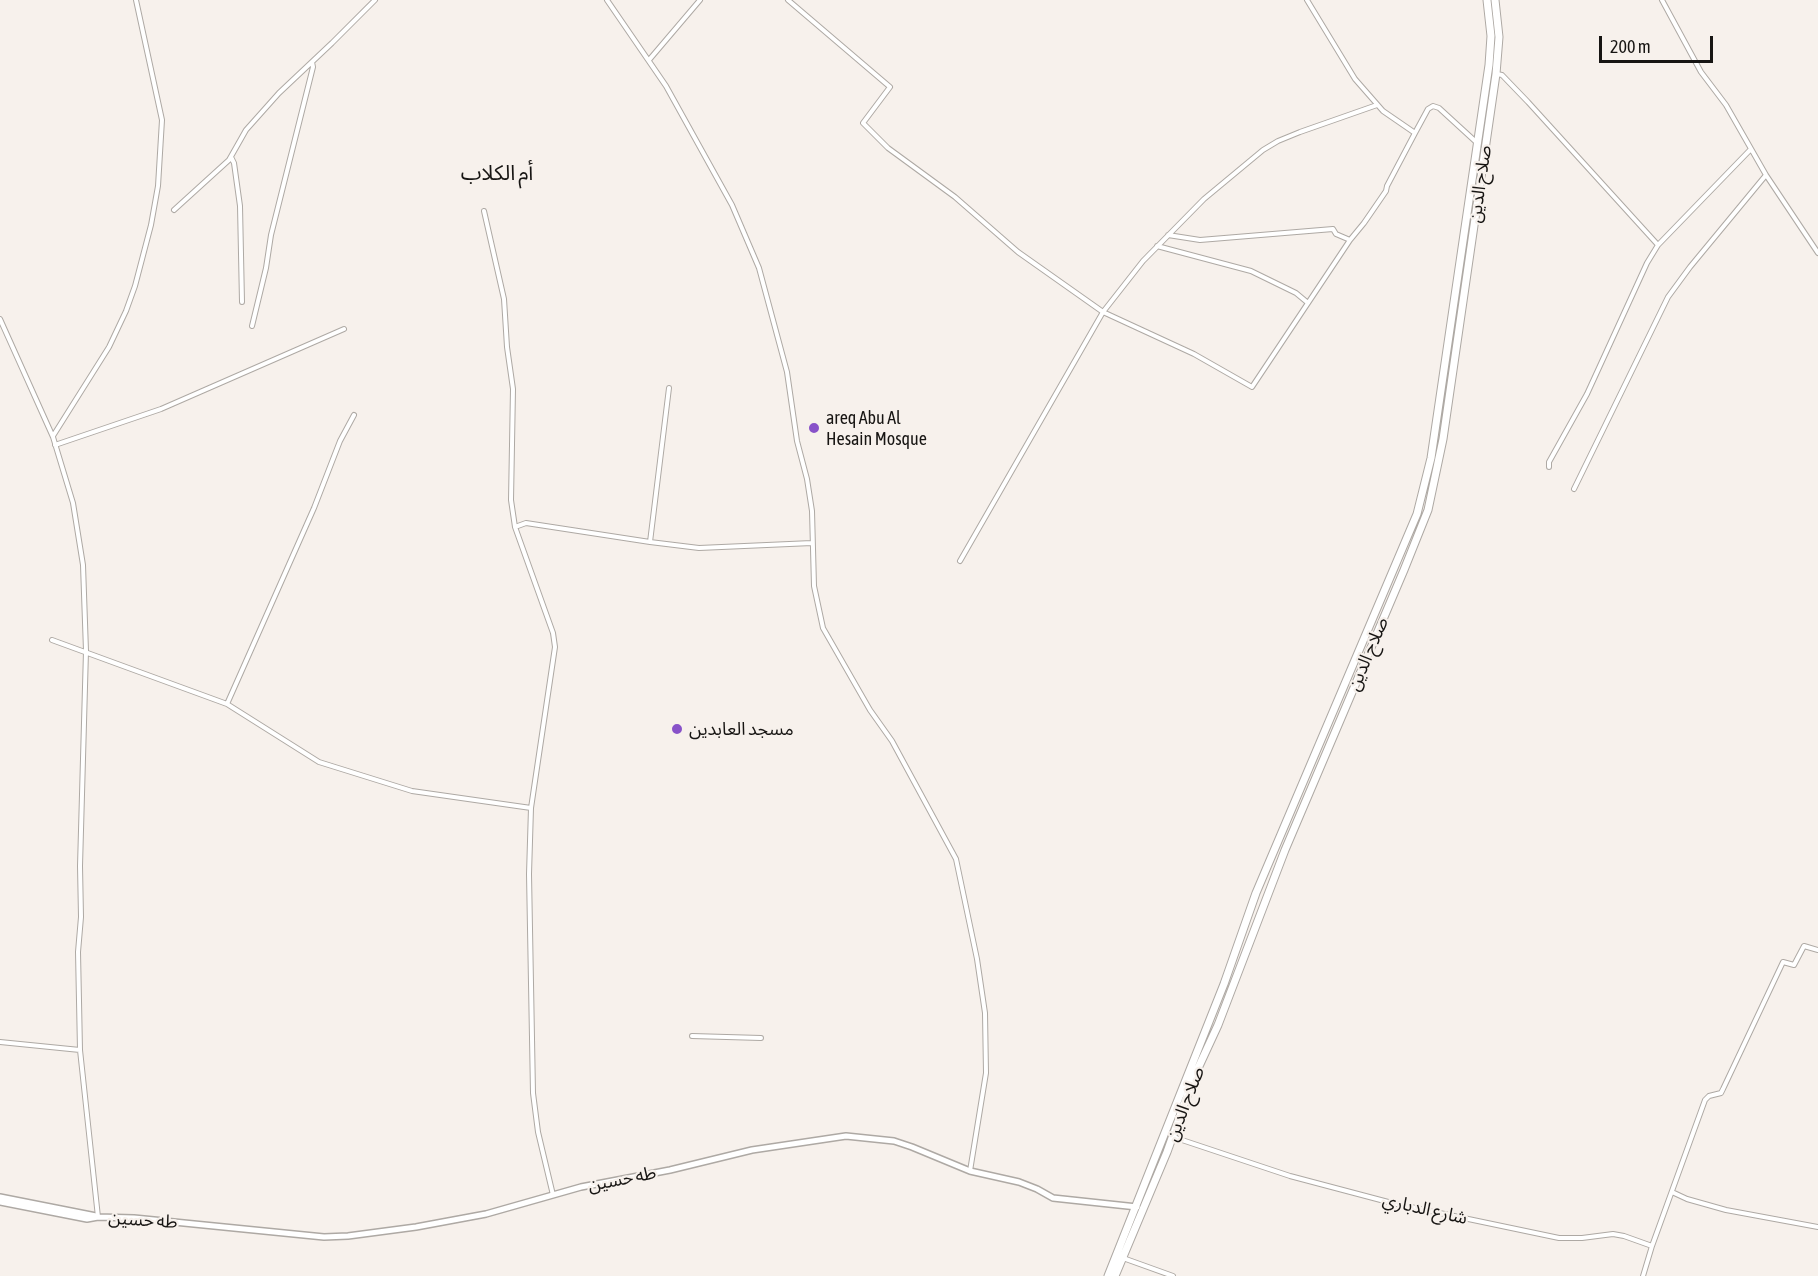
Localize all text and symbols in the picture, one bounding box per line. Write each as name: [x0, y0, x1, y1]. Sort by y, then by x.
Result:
scale bar: [1602, 24, 1716, 62]
text: 200 m: [1610, 36, 1651, 57]
street label: صلاح الدين: [1464, 144, 1496, 224]
district label: أم الكلاب: [461, 160, 533, 186]
place label: areq Abu Al Hesain Mosque: [826, 407, 927, 450]
marker: areq Abu Al Hesain Mosque: [807, 421, 821, 435]
street label: صلاح الدين: [1343, 614, 1393, 694]
place label: مسجد العابدين: [689, 718, 794, 740]
marker: مسجد العابدين: [670, 722, 684, 736]
street label: صلاح الدين: [1161, 1064, 1209, 1144]
street label: طه حسين: [586, 1162, 658, 1196]
street label: شارع الدباري: [1380, 1189, 1470, 1229]
street label: طه حسين: [108, 1207, 178, 1233]

